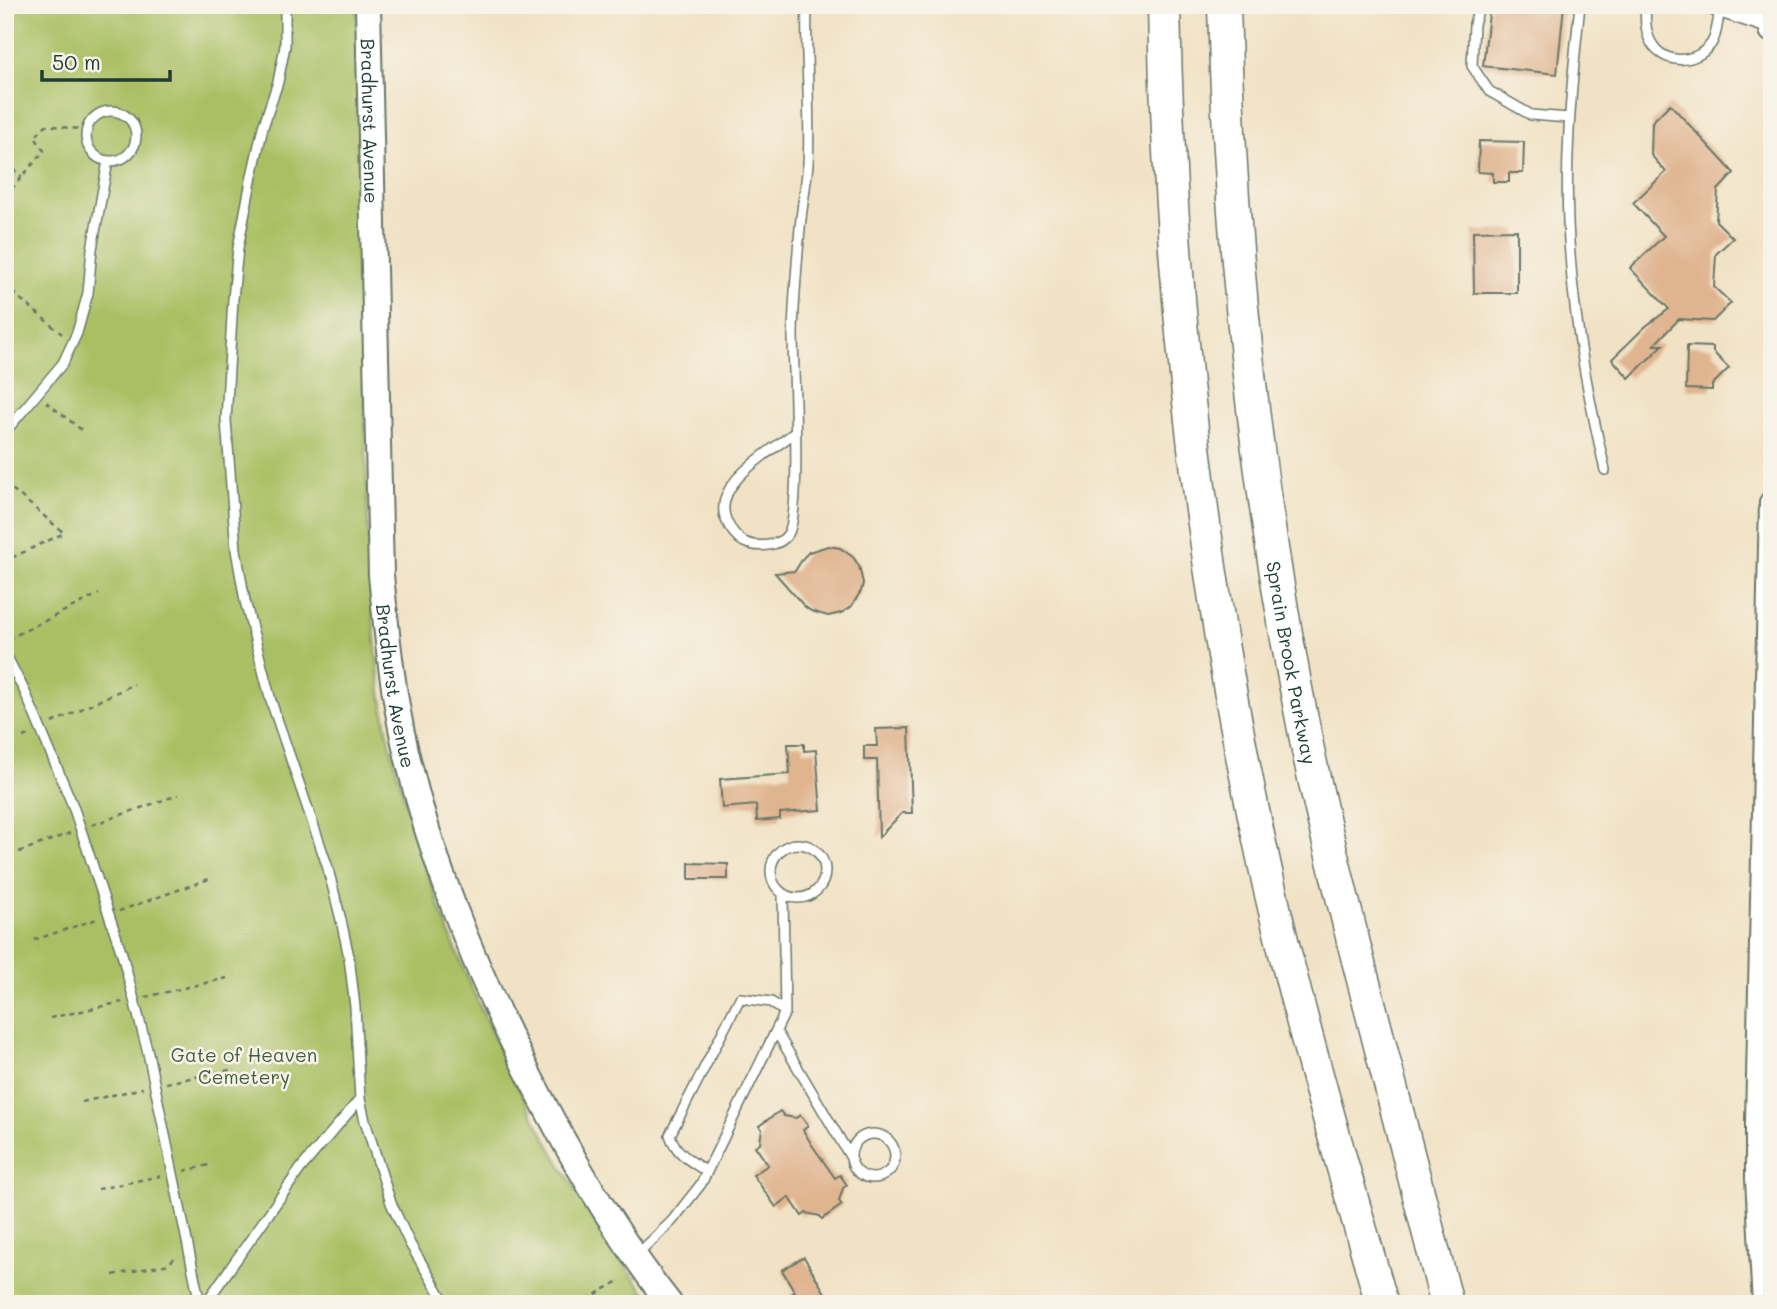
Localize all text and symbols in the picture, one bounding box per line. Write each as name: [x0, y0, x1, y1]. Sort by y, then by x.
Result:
scale bar: [42, 38, 170, 82]
street label: Bradhurst Avenue: [356, 38, 385, 204]
text: 50 m: [52, 48, 101, 75]
street label: Sprain Brook Parkway: [1262, 559, 1323, 767]
street label: Bradhurst Avenue: [371, 603, 422, 770]
park label: Gate of Heaven Cemetery: [171, 1042, 317, 1089]

